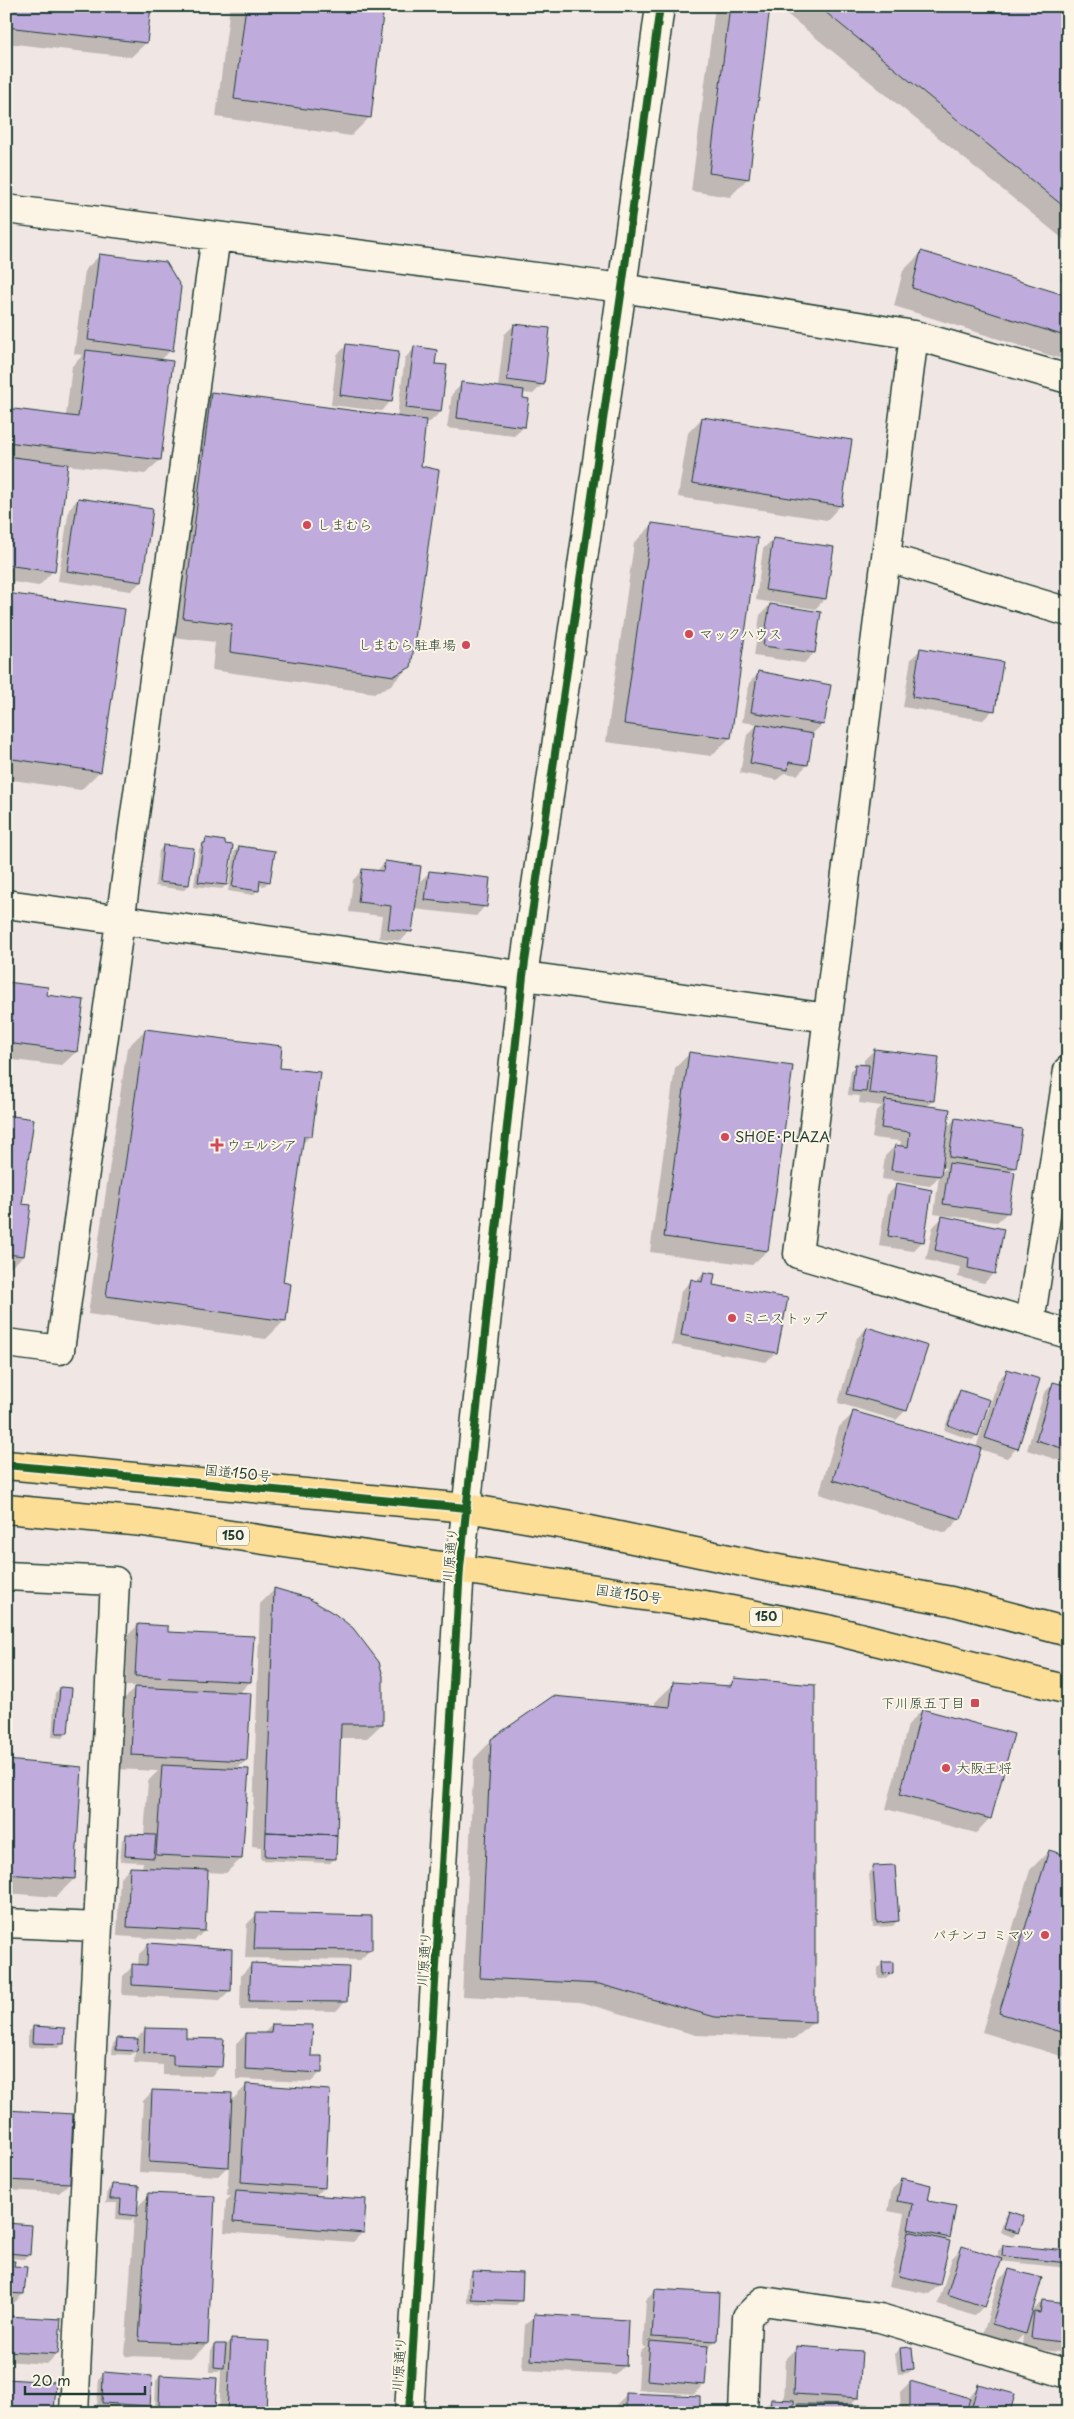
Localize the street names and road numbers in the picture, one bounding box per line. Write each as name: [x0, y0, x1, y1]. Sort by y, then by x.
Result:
street label: 国道150号: [203, 1459, 273, 1486]
road number: 150: [217, 1526, 249, 1545]
street label: 川原通り: [437, 1526, 462, 1584]
street label: 国道150号: [594, 1578, 664, 1609]
road number: 150: [750, 1608, 782, 1626]
street label: 川原通り: [411, 1930, 436, 1988]
street label: 川原通り: [386, 2335, 411, 2393]

